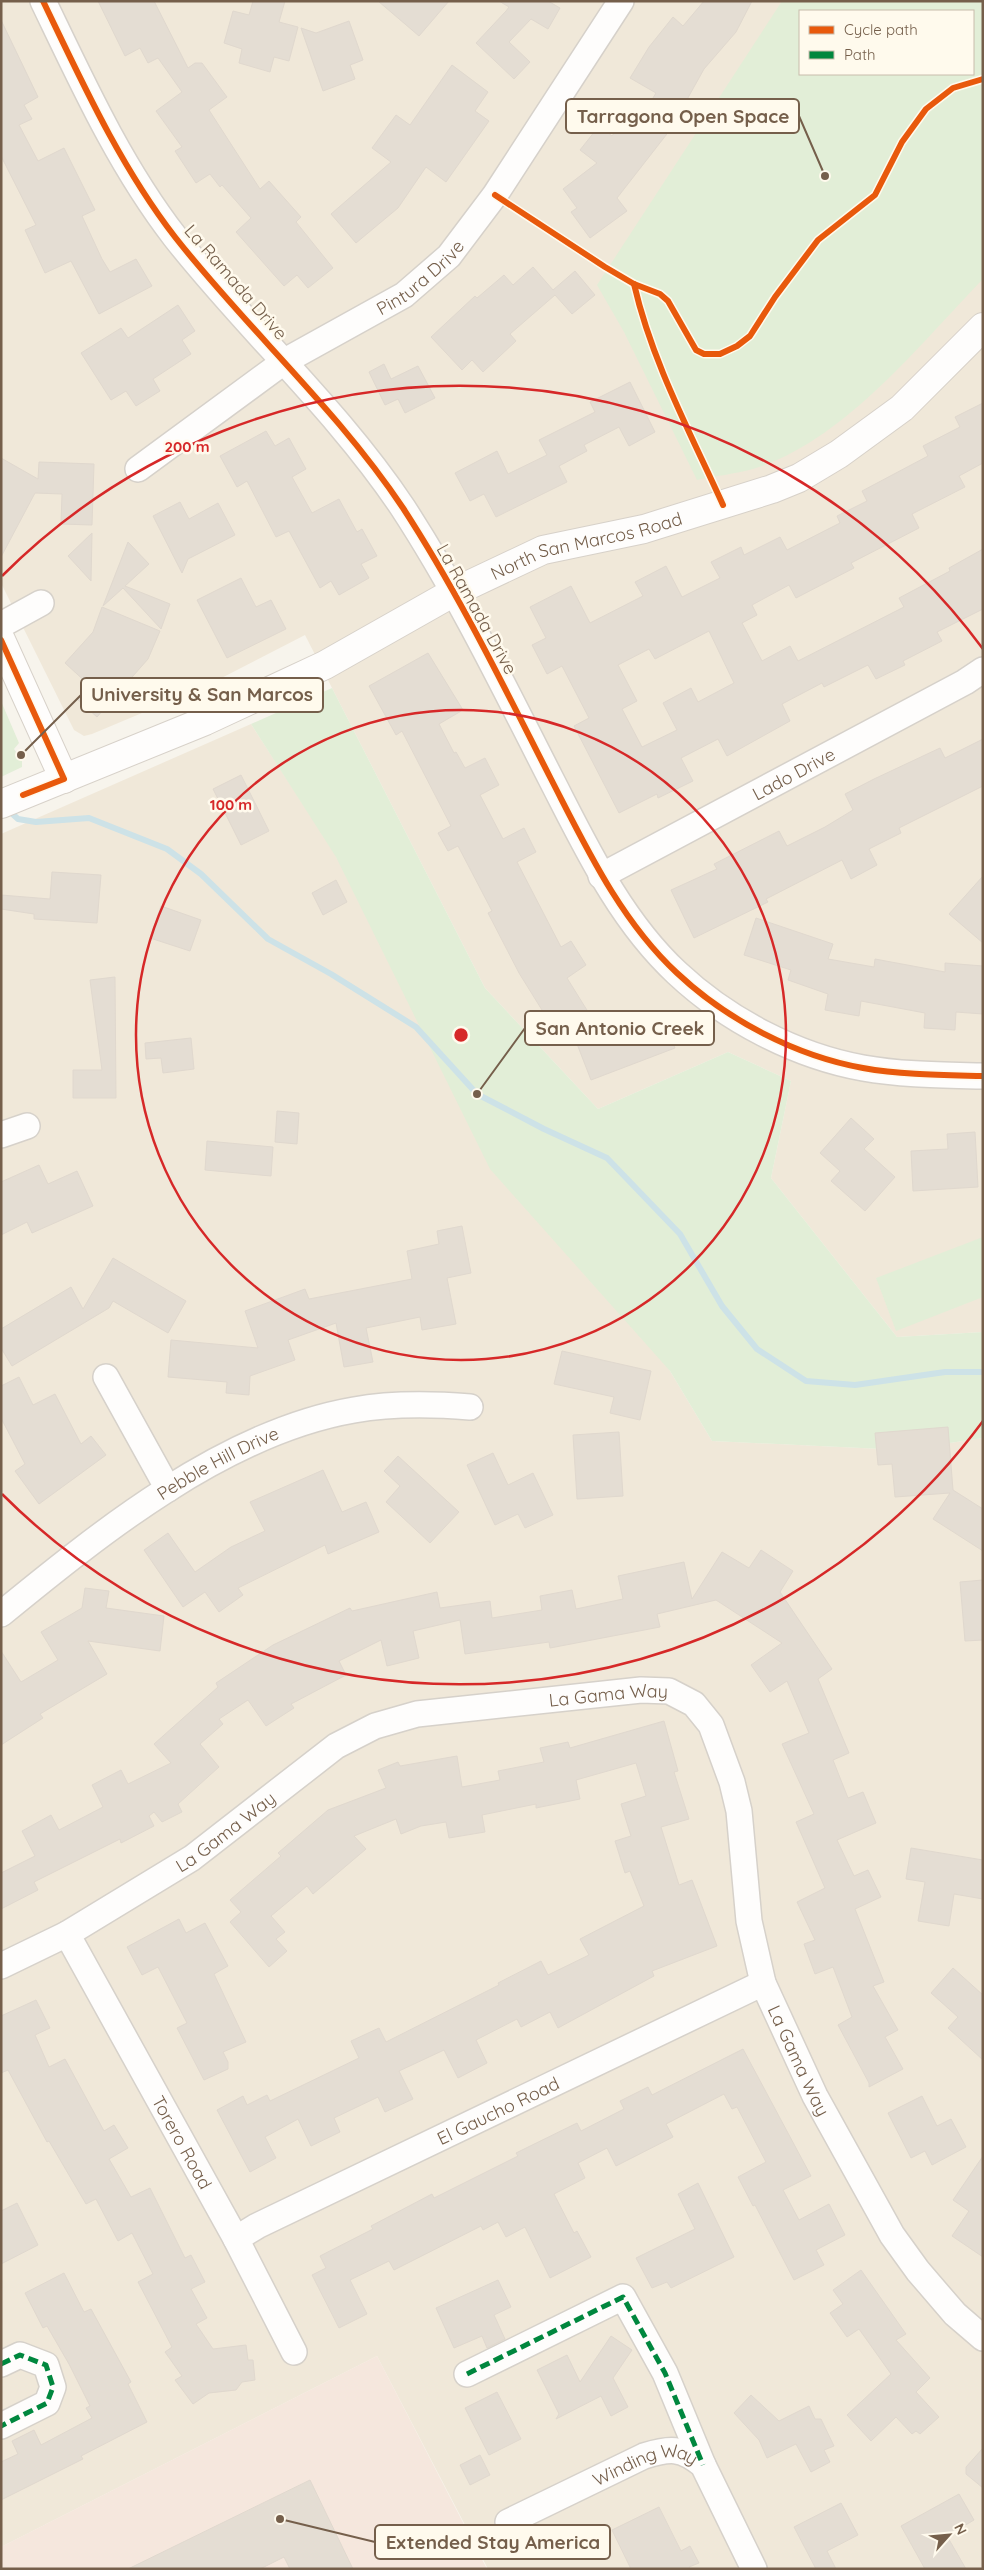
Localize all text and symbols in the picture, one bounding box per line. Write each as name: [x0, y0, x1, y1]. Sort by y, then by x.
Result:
legend: [799, 10, 974, 75]
text: Cycle path: [844, 20, 918, 39]
text: Path: [844, 45, 876, 64]
callout: Tarragona Open Space: [566, 99, 799, 133]
text: Tarragona Open Space: [577, 104, 789, 128]
street label: La Ramada Drive: [179, 219, 293, 345]
street label: Pintura Drive: [372, 235, 469, 320]
text: 200 m: [165, 437, 210, 456]
street label: North San Marcos Road: [487, 506, 685, 585]
street label: La Ramada Drive: [432, 540, 522, 678]
callout: University & San Marcos: [81, 678, 323, 712]
text: University & San Marcos: [91, 682, 313, 706]
street label: Lado Drive: [748, 742, 839, 805]
text: 100 m: [210, 795, 252, 814]
callout: San Antonio Creek: [525, 1011, 714, 1045]
text: San Antonio Creek: [536, 1016, 705, 1040]
centre of rings: [452, 1026, 470, 1044]
street label: Pebble Hill Drive: [152, 1421, 282, 1505]
street label: La Gama Way: [548, 1678, 668, 1711]
street label: La Gama Way: [171, 1786, 280, 1877]
street label: La Gama Way: [763, 2001, 835, 2120]
street label: El Gaucho Road: [433, 2071, 563, 2149]
street label: Torero Road: [147, 2091, 217, 2193]
street label: Winding Way: [589, 2439, 703, 2491]
north arrow: [924, 2510, 974, 2560]
text: N: [950, 2520, 971, 2538]
callout: Extended Stay America: [375, 2525, 610, 2559]
text: Extended Stay America: [386, 2530, 600, 2554]

